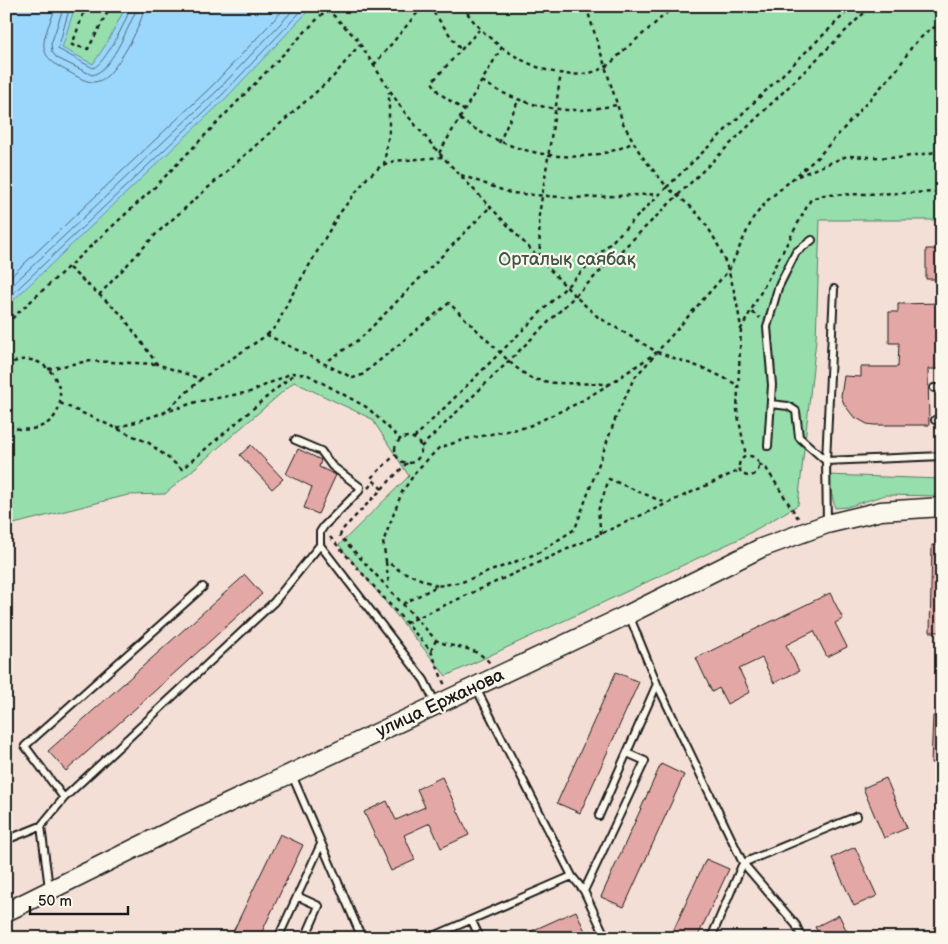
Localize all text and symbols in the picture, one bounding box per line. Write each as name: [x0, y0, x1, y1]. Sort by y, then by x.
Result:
park label: Орталық саябақ: [498, 249, 636, 270]
street label: улица Ержанова: [373, 664, 508, 742]
scale bar: [30, 884, 128, 916]
text: 50 m: [38, 892, 72, 911]

